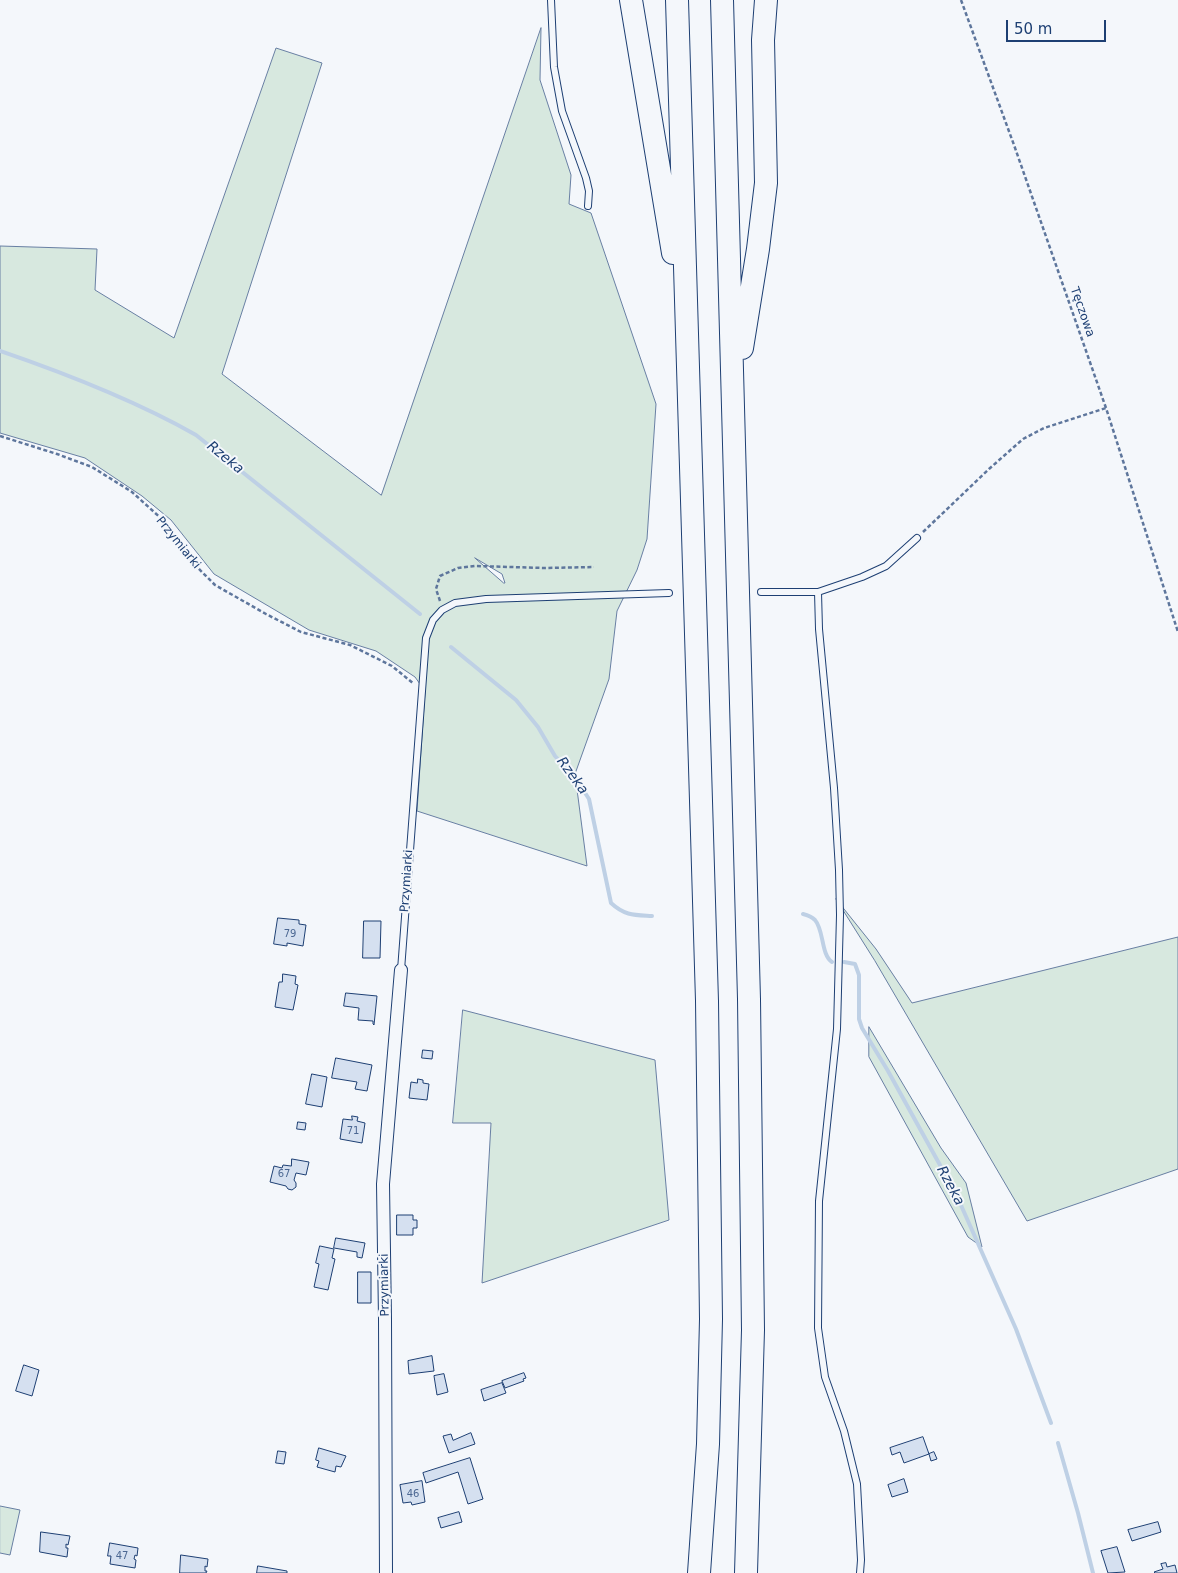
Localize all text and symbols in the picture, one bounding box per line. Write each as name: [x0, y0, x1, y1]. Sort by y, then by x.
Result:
scale bar: [1008, 10, 1108, 42]
text: 50 m: [1014, 20, 1052, 38]
street label: Tęczowa: [1067, 285, 1097, 339]
water label: Rzeka: [203, 438, 247, 478]
street label: Przymiarki: [153, 514, 203, 572]
water label: Rzeka: [553, 754, 591, 798]
street label: Przymiarki: [398, 849, 416, 913]
house number: 79: [284, 928, 296, 940]
house number: 71: [347, 1125, 359, 1137]
water label: Rzeka: [933, 1163, 967, 1209]
house number: 67: [278, 1168, 290, 1180]
street label: Przymiarki: [377, 1253, 393, 1317]
house number: 46: [407, 1488, 419, 1500]
house number: 47: [116, 1550, 128, 1562]

